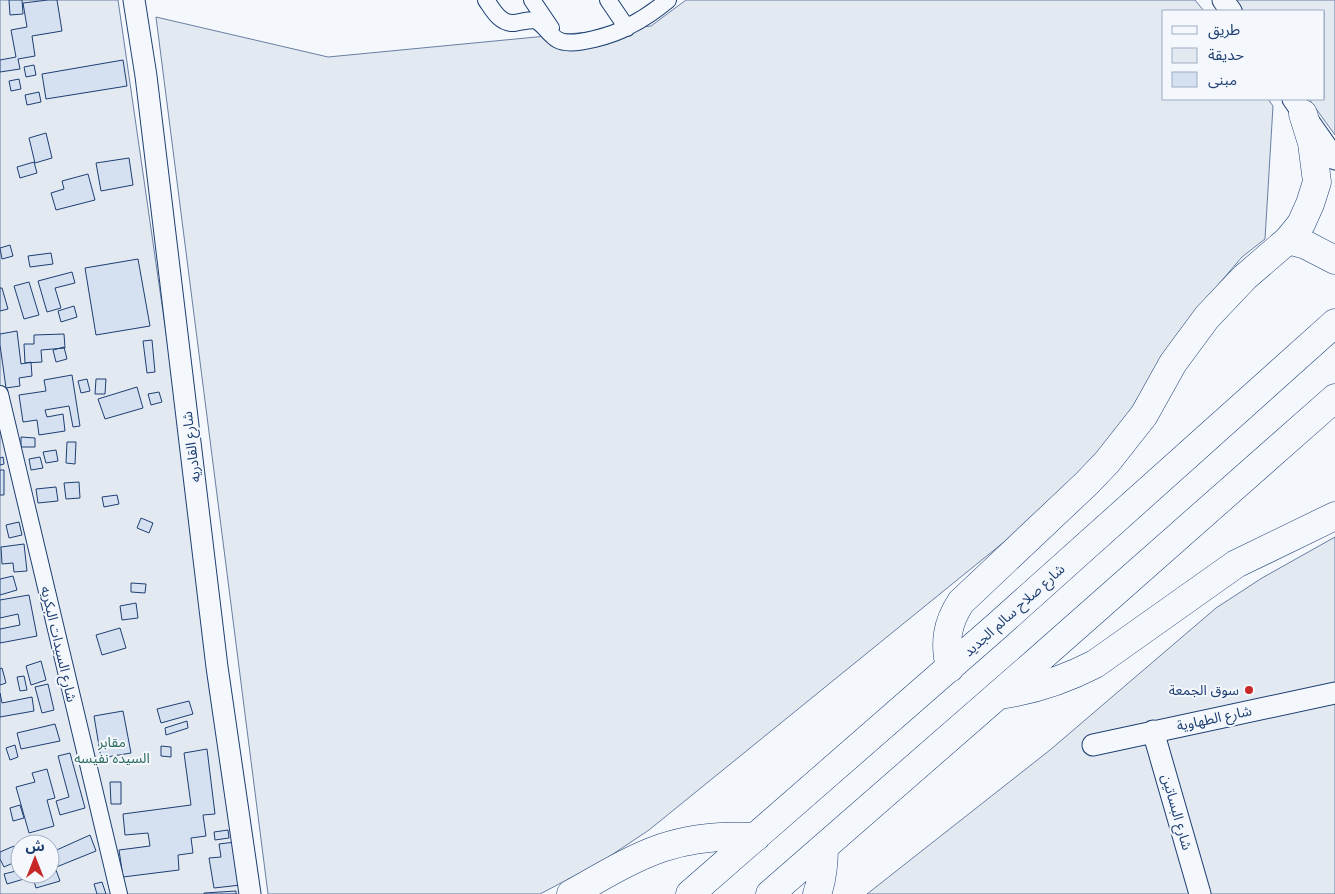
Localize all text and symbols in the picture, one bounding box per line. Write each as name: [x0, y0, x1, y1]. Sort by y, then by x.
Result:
legend: [1162, 10, 1325, 100]
text: طريق: [1208, 19, 1240, 40]
text: حديقة: [1208, 44, 1244, 65]
text: مبنى: [1208, 69, 1237, 90]
street label: شارع القادريه: [177, 410, 206, 484]
street label: شارع صلاح سالم الجديد: [959, 559, 1070, 662]
street label: شارع السيدات البكريه: [35, 584, 82, 704]
place label: سوق الجمعة: [1169, 680, 1239, 700]
marker: سوق الجمعة: [1243, 684, 1255, 696]
street label: شارع الطهاوية: [1175, 700, 1254, 737]
park label: مقابر السيده نفيسه: [74, 732, 150, 768]
street label: شارع البساتين: [1156, 772, 1197, 853]
north arrow: [10, 834, 60, 884]
text: ش: [25, 836, 45, 856]

